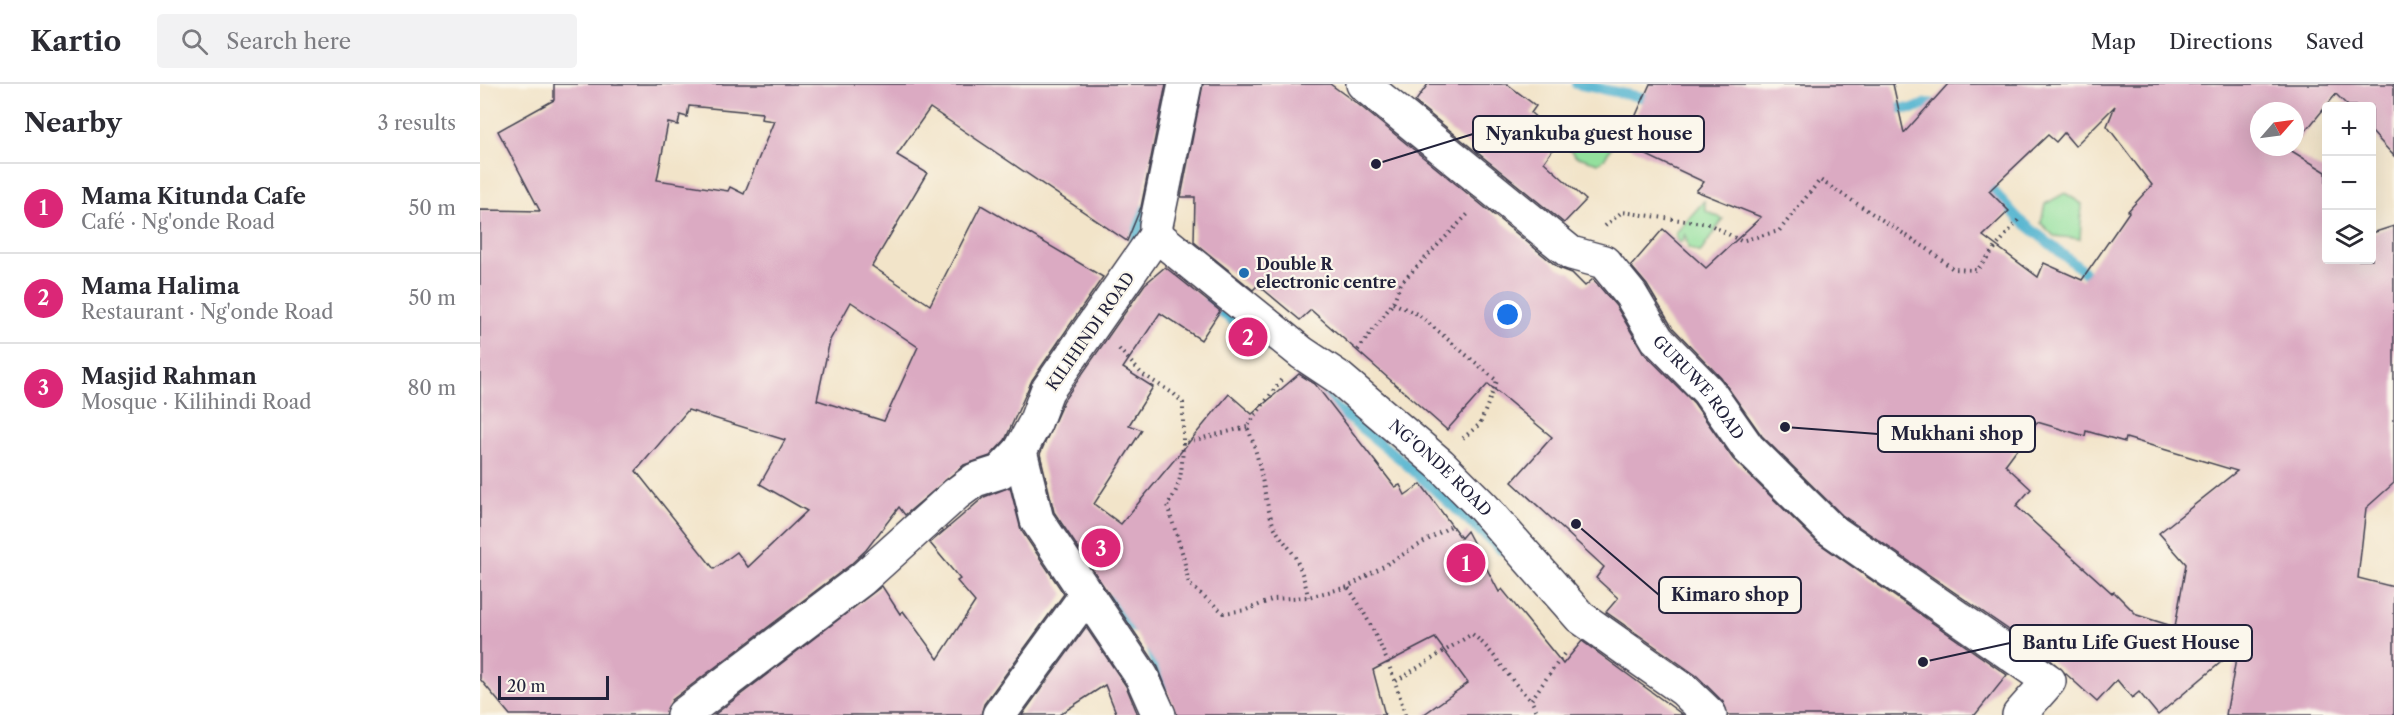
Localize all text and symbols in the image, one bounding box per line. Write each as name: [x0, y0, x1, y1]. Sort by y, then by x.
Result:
search box: [157, 14, 577, 68]
text: Kartio: [30, 24, 121, 58]
icon: search: [178, 25, 211, 58]
text: Search here: [226, 28, 351, 55]
text: Map: [2091, 29, 2136, 54]
text: Directions: [2169, 29, 2273, 54]
text: Saved: [2306, 29, 2364, 54]
north arrow: [2250, 102, 2304, 156]
map controls: [2322, 102, 2376, 264]
button: +: [2322, 102, 2376, 156]
text: Nearby: [24, 107, 122, 139]
text: 3 results: [378, 111, 456, 135]
callout: Nyankuba guest house: [1473, 116, 1704, 152]
text: Nyankuba guest house: [1486, 123, 1693, 145]
button: −: [2322, 156, 2376, 210]
text: Mama Kitunda Cafe: [81, 183, 306, 210]
text: 1: [39, 196, 48, 220]
text: 50 m: [409, 196, 456, 220]
text: Café · Ng'onde Road: [81, 210, 275, 234]
button: layers: [2322, 210, 2376, 264]
place label: Double R electronic centre: [1256, 254, 1397, 292]
marker: Double R electronic centre: [1237, 266, 1251, 280]
street label: KILIHINDI ROAD: [1042, 268, 1138, 394]
text: Mama Halima: [81, 273, 240, 300]
text: 2: [38, 286, 49, 310]
text: 50 m: [409, 286, 456, 310]
text: Restaurant · Ng'onde Road: [81, 300, 334, 324]
your location: [1493, 300, 1522, 329]
pin: 2: [1228, 314, 1268, 360]
street label: GURUWE ROAD: [1649, 331, 1749, 443]
text: Masjid Rahman: [81, 363, 257, 390]
text: 3: [38, 376, 49, 400]
text: 80 m: [408, 376, 456, 400]
text: Mosque · Kilihindi Road: [81, 390, 311, 414]
street label: NG'ONDE ROAD: [1385, 415, 1496, 520]
callout: Mukhani shop: [1878, 416, 2035, 452]
text: Mukhani shop: [1891, 423, 2023, 445]
pin: 3: [1082, 526, 1120, 570]
pin: 1: [1446, 540, 1486, 586]
callout: Kimaro shop: [1659, 577, 1801, 613]
text: Kimaro shop: [1671, 584, 1789, 606]
callout: Bantu Life Guest House: [2010, 625, 2252, 661]
text: Bantu Life Guest House: [2022, 632, 2240, 654]
scale bar: [498, 673, 609, 700]
text: 20 m: [507, 676, 546, 696]

